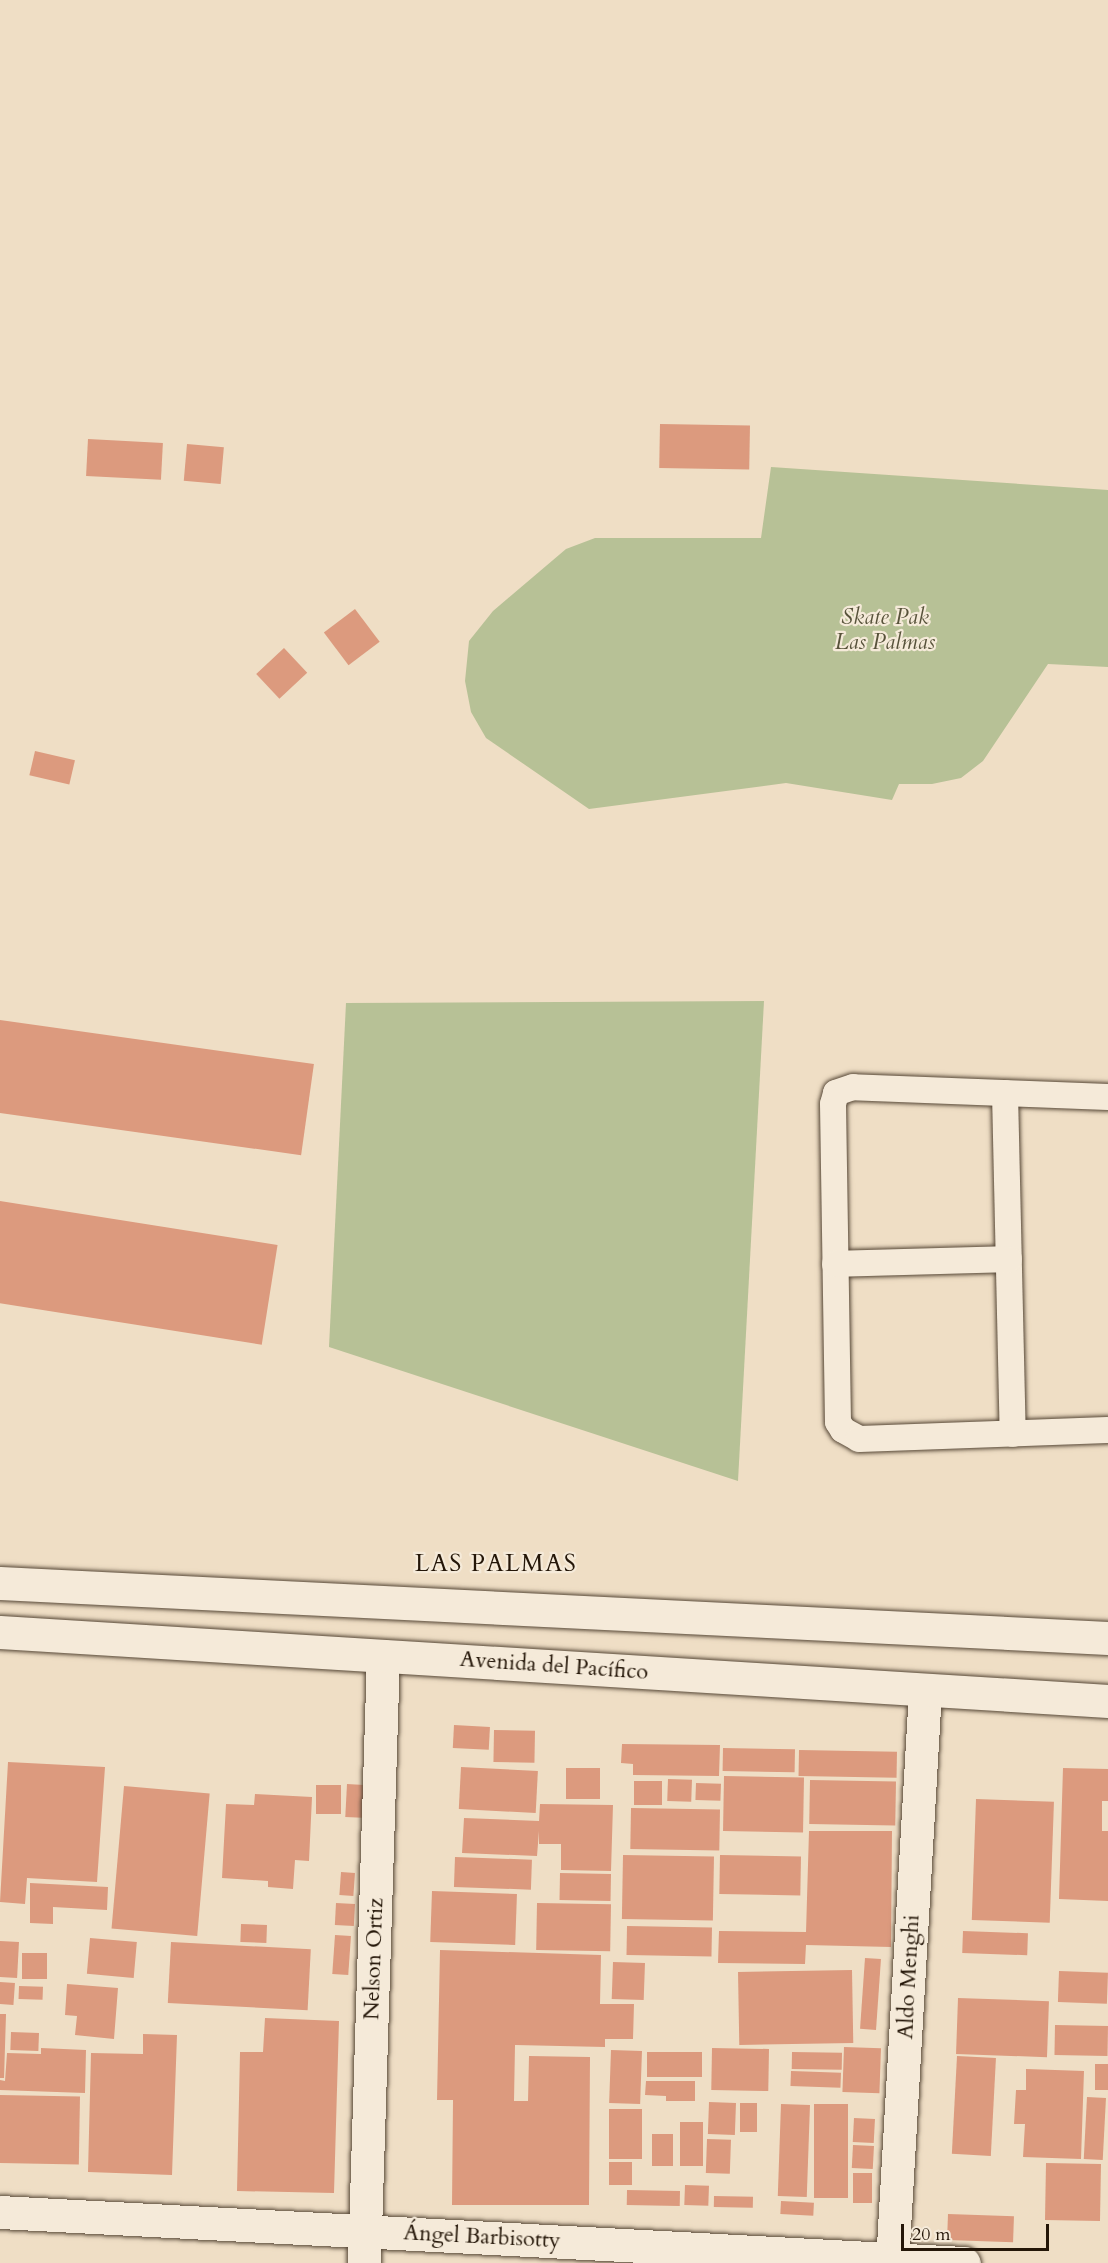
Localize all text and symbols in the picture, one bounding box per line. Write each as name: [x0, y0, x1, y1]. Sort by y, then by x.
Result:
park label: Skate Pak Las Palmas: [835, 604, 935, 656]
district label: LAS PALMAS: [415, 1550, 577, 1578]
street label: Avenida del Pacífico: [459, 1646, 649, 1686]
street label: Nelson Ortiz: [359, 1898, 389, 2020]
street label: Aldo Menghi: [893, 1914, 925, 2040]
scale bar: [904, 2212, 1052, 2250]
street label: Ángel Barbisotty: [403, 2220, 561, 2254]
text: 20 m: [912, 2222, 951, 2247]

